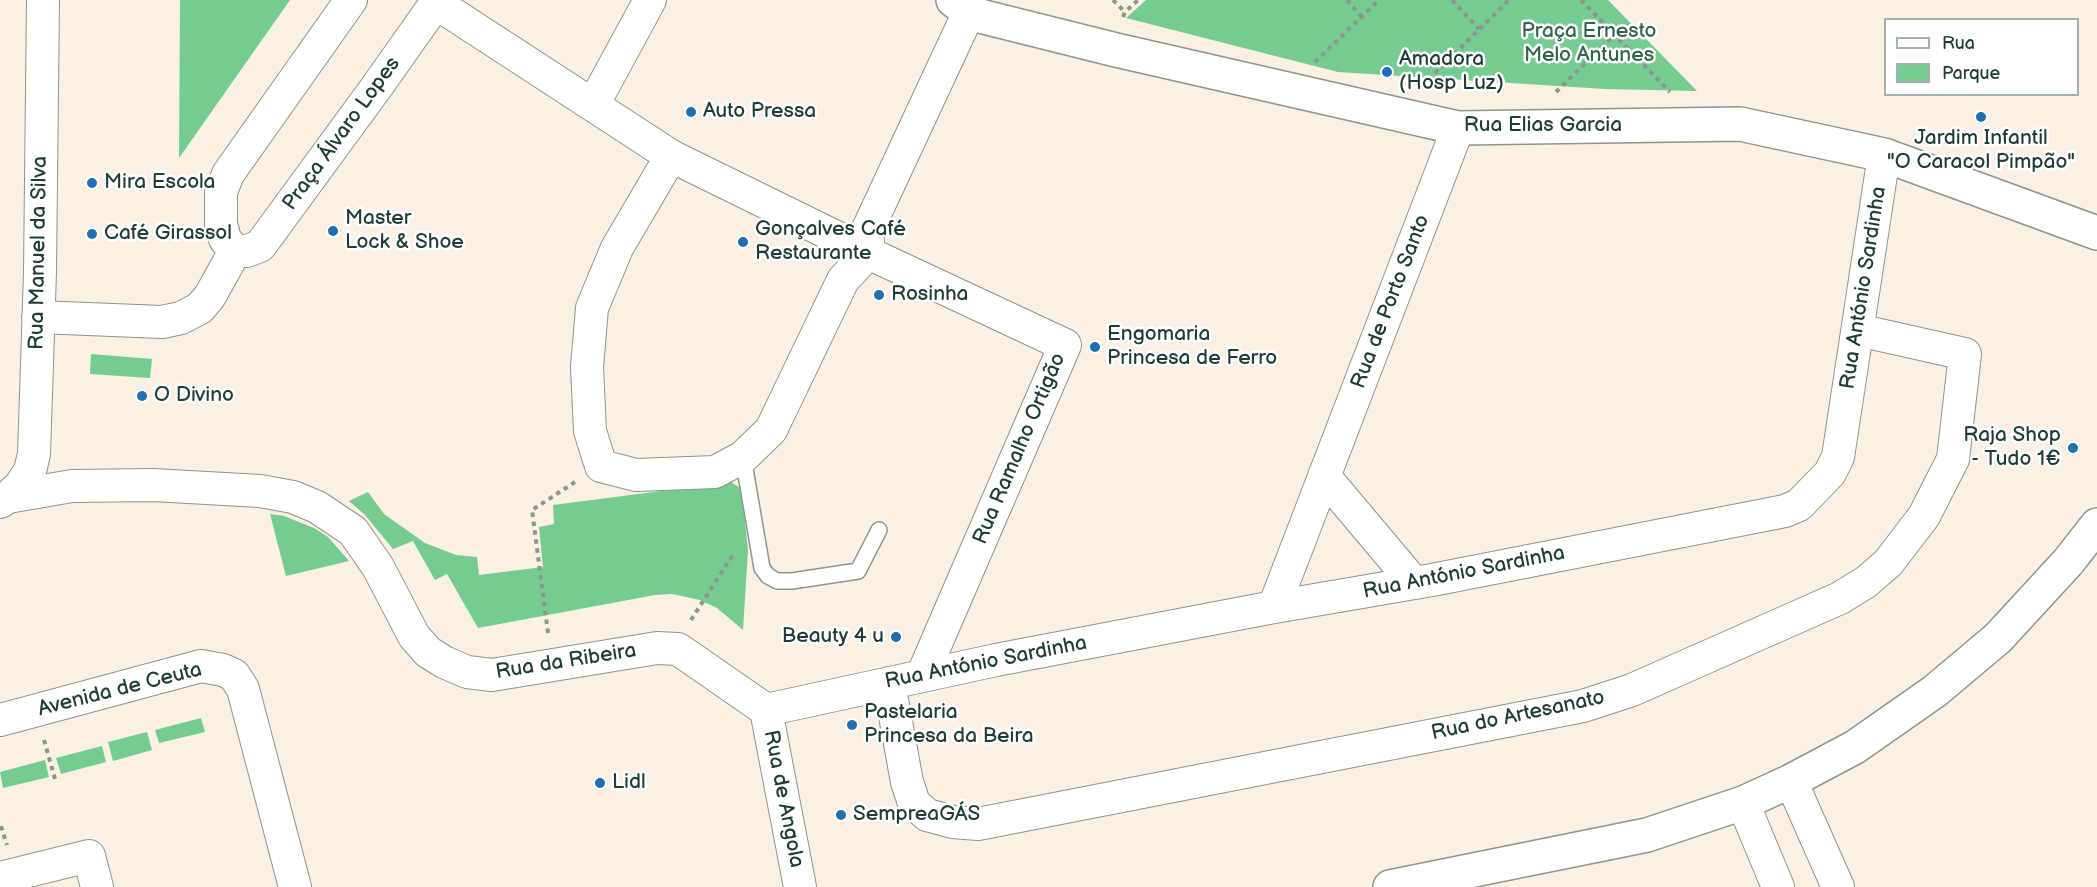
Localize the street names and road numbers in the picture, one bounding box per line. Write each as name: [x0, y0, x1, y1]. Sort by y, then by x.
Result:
street label: Praça Álvaro Lopes: [278, 52, 406, 216]
street label: Rua Elias Garcia: [1464, 113, 1622, 139]
street label: Rua Manuel da Silva: [25, 156, 53, 350]
street label: Rua António Sardinha: [1836, 185, 1892, 391]
street label: Rua de Porto Santo: [1346, 212, 1436, 392]
street label: Rua Ramalho Ortigão: [968, 350, 1072, 548]
street label: Rua António Sardinha: [1361, 541, 1567, 605]
street label: Rua António Sardinha: [883, 631, 1089, 695]
street label: Rua da Ribeira: [494, 638, 638, 686]
street label: Avenida de Ceuta: [36, 657, 204, 723]
street label: Rua do Artesanato: [1429, 685, 1607, 747]
street label: Rua de Angola: [757, 728, 809, 870]

